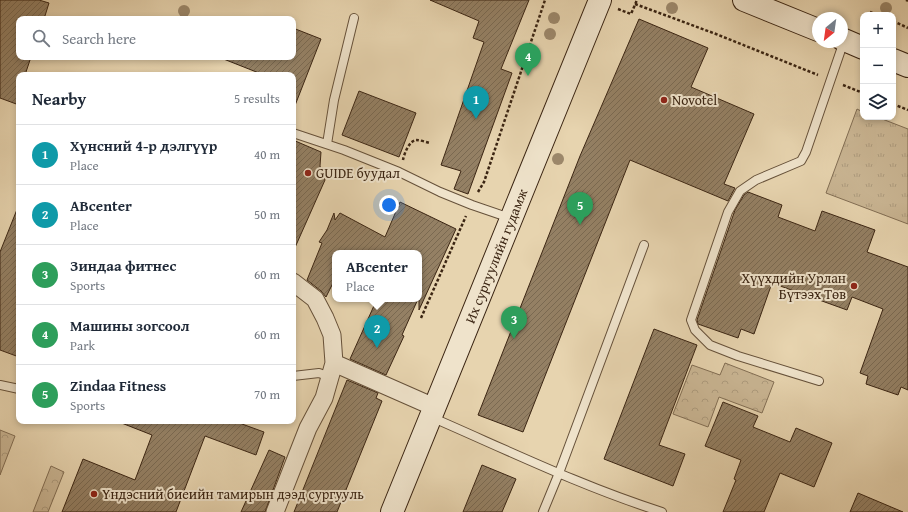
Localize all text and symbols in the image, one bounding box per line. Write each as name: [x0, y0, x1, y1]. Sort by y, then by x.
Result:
north arrow: [812, 12, 848, 48]
map controls: [860, 12, 896, 120]
button: +: [860, 12, 896, 48]
search box: [16, 16, 296, 60]
icon: search: [30, 27, 52, 49]
text: Search here: [62, 28, 136, 49]
pin: 4: [515, 43, 541, 76]
button: −: [860, 48, 896, 84]
button: layers: [860, 84, 896, 120]
text: Nearby: [32, 86, 86, 111]
pin: 1: [463, 86, 489, 119]
text: 5 results: [234, 89, 280, 108]
place label: Novotel: [672, 90, 717, 110]
marker: Novotel: [659, 95, 669, 105]
text: Хүнсний 4-р дэлгүүр: [70, 135, 217, 156]
text: 1: [42, 145, 48, 164]
text: 40 m: [254, 145, 280, 164]
text: Place: [70, 156, 99, 175]
place label: GUIDE буудал: [316, 163, 400, 183]
marker: GUIDE буудал: [303, 168, 313, 178]
street label: Их сургуулийн гудамж: [460, 185, 532, 326]
pin: 5: [567, 192, 593, 225]
text: ABcenter: [70, 195, 132, 216]
your location: [379, 195, 399, 215]
text: 2: [42, 205, 48, 224]
text: 50 m: [254, 205, 280, 224]
text: Place: [70, 216, 99, 235]
popup: [332, 250, 422, 302]
text: Зиндаа фитнес: [70, 255, 176, 276]
text: ABcenter: [346, 256, 408, 277]
text: 3: [42, 265, 48, 284]
text: 60 m: [254, 265, 280, 284]
place label: Хүүхдийн Урлан Бүтээх Төв: [741, 268, 846, 304]
text: Sports: [70, 276, 105, 295]
text: Place: [346, 277, 375, 296]
marker: Хүүхдийн Урлан Бүтээх Төв: [849, 281, 859, 291]
pin: 3: [501, 306, 527, 339]
text: Машины зогсоол: [70, 315, 190, 336]
pin: 2: [364, 315, 390, 348]
text: 4: [42, 325, 48, 344]
text: 60 m: [254, 325, 280, 344]
text: Park: [70, 336, 95, 355]
text: Zindaa Fitness: [70, 375, 166, 396]
text: 5: [42, 385, 48, 404]
text: 70 m: [254, 385, 280, 404]
text: Sports: [70, 396, 105, 415]
place label: Үндэсний биеийн тамирын дээд сургууль: [102, 484, 364, 504]
marker: Үндэсний биеийн тамирын дээд сургууль: [89, 489, 99, 499]

